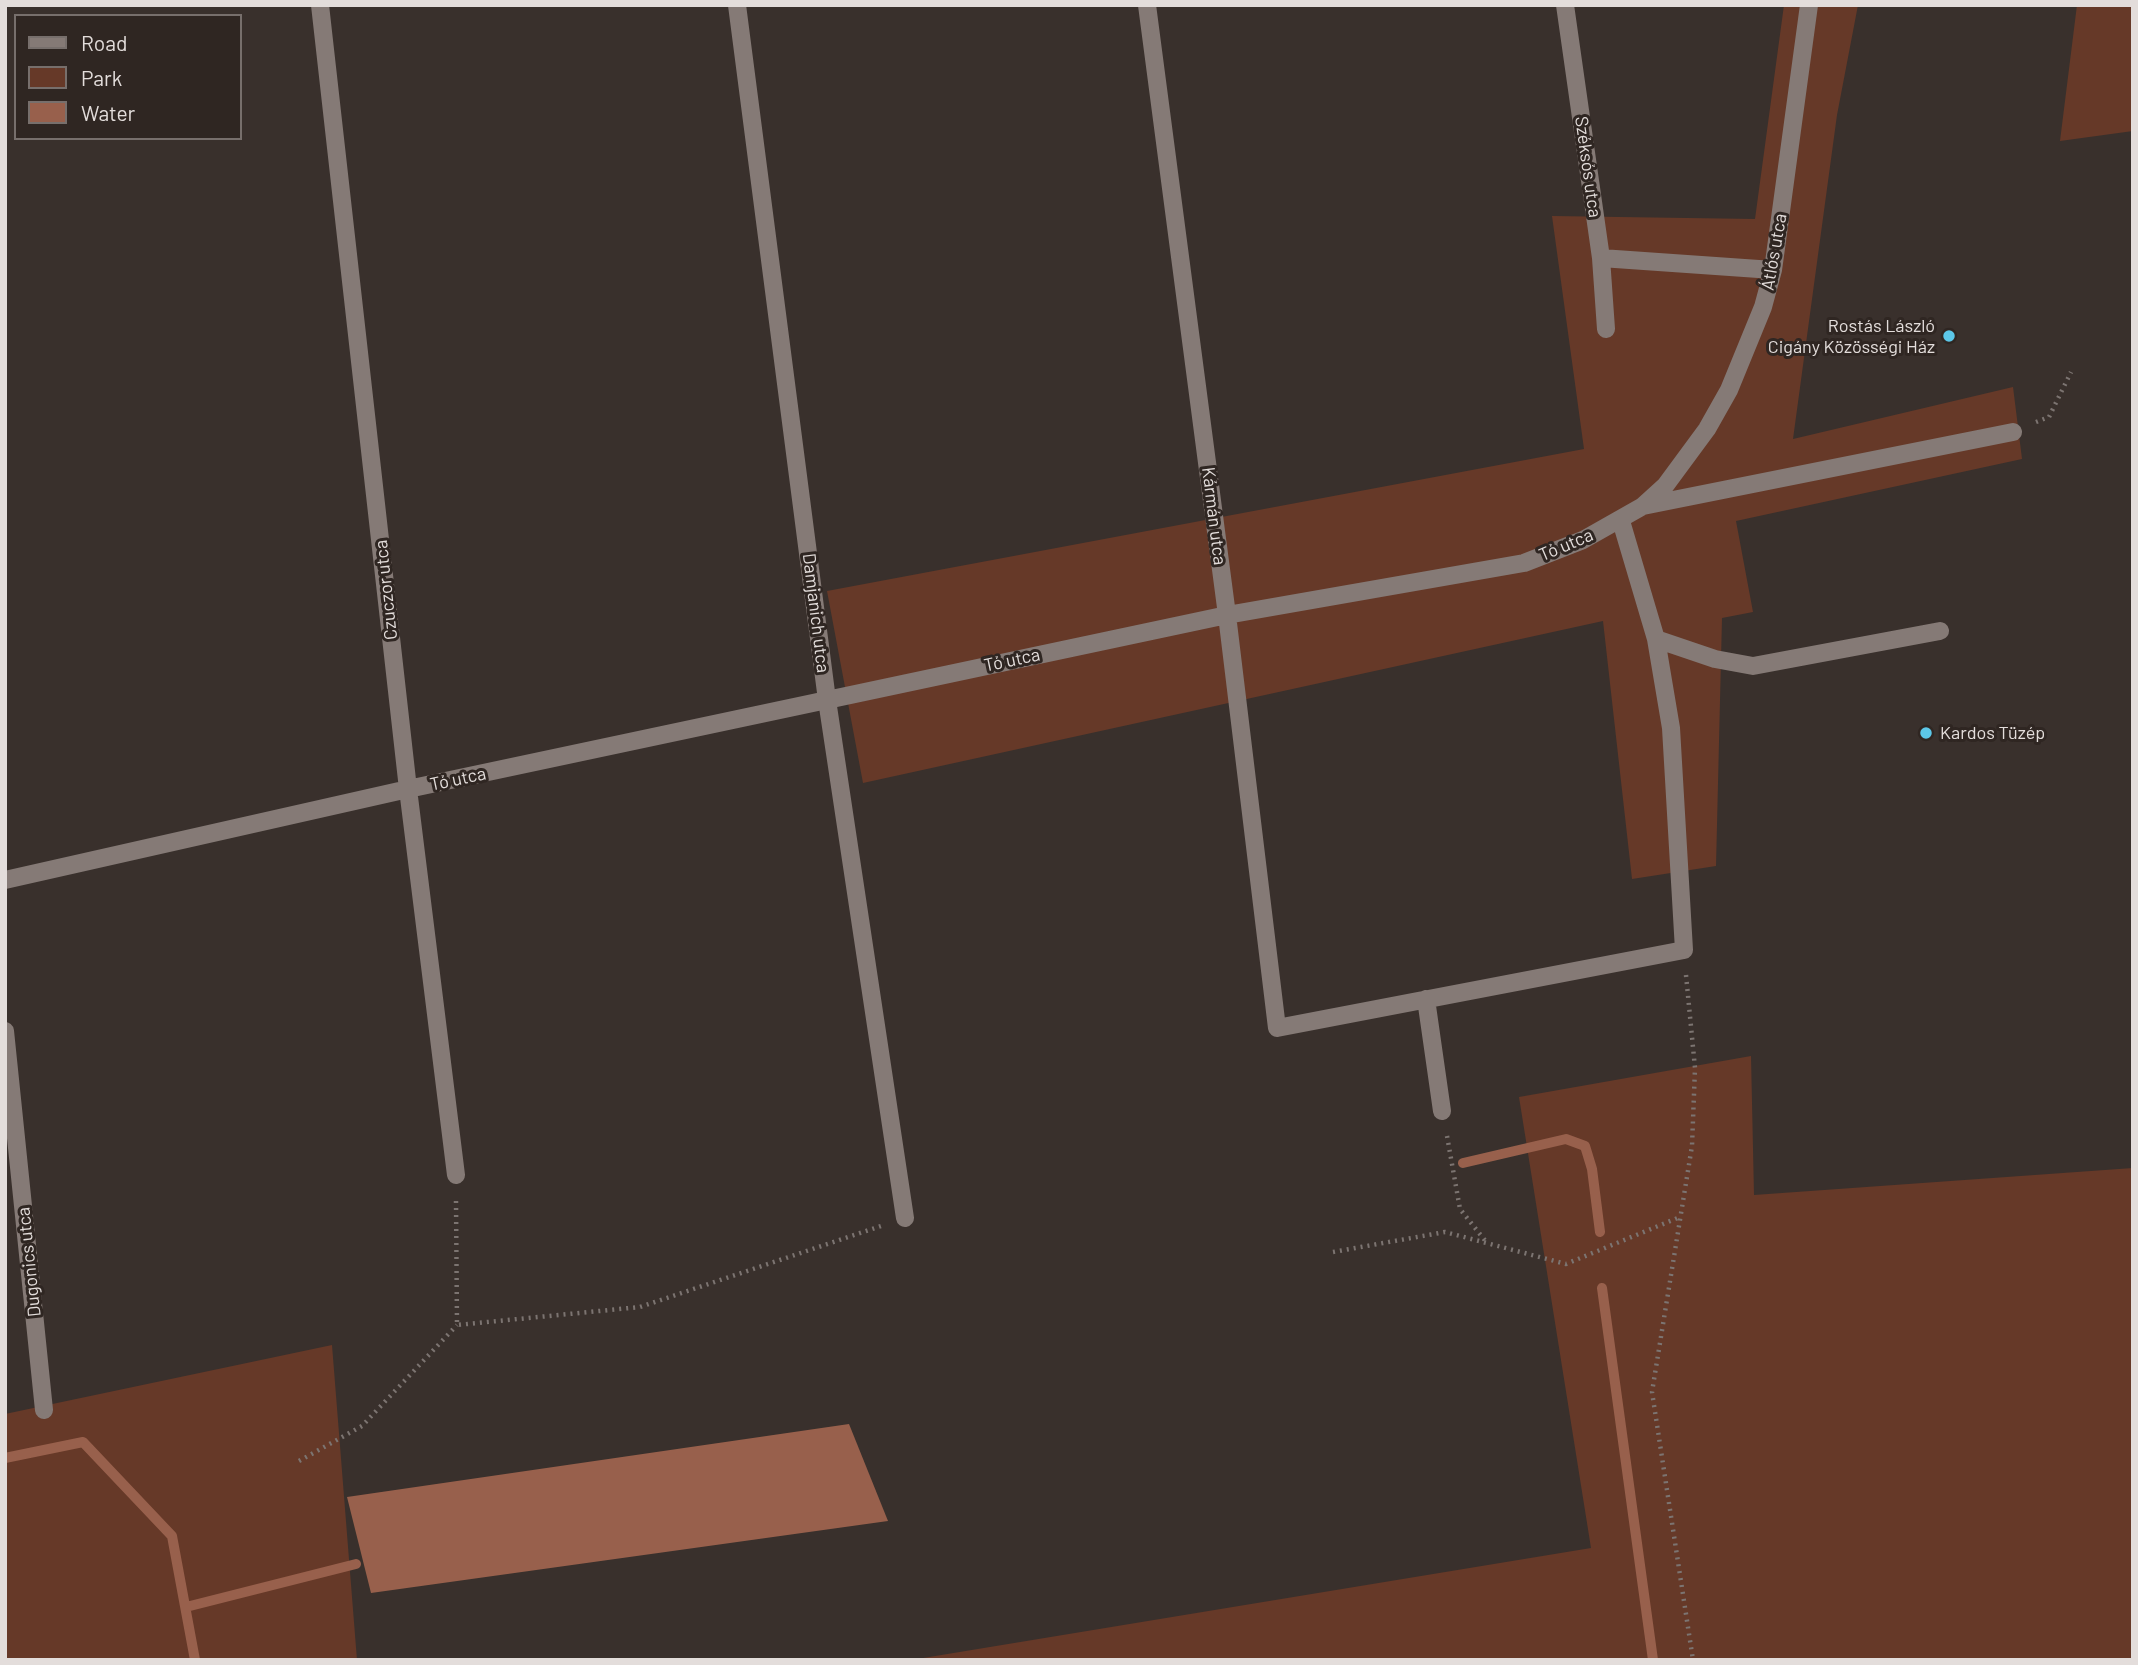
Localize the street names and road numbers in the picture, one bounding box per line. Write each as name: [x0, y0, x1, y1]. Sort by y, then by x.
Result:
street label: Széksós utca: [1570, 115, 1606, 219]
street label: Átlós utca: [1757, 212, 1791, 292]
street label: Kármán utca: [1197, 466, 1231, 566]
street label: Tó utca: [1536, 524, 1596, 566]
street label: Czuczor utca: [370, 539, 402, 641]
street label: Damjanich utca: [798, 552, 834, 674]
street label: Tó utca: [982, 644, 1042, 676]
street label: Tó utca: [428, 763, 488, 795]
street label: Dugonics utca: [12, 1206, 46, 1318]

